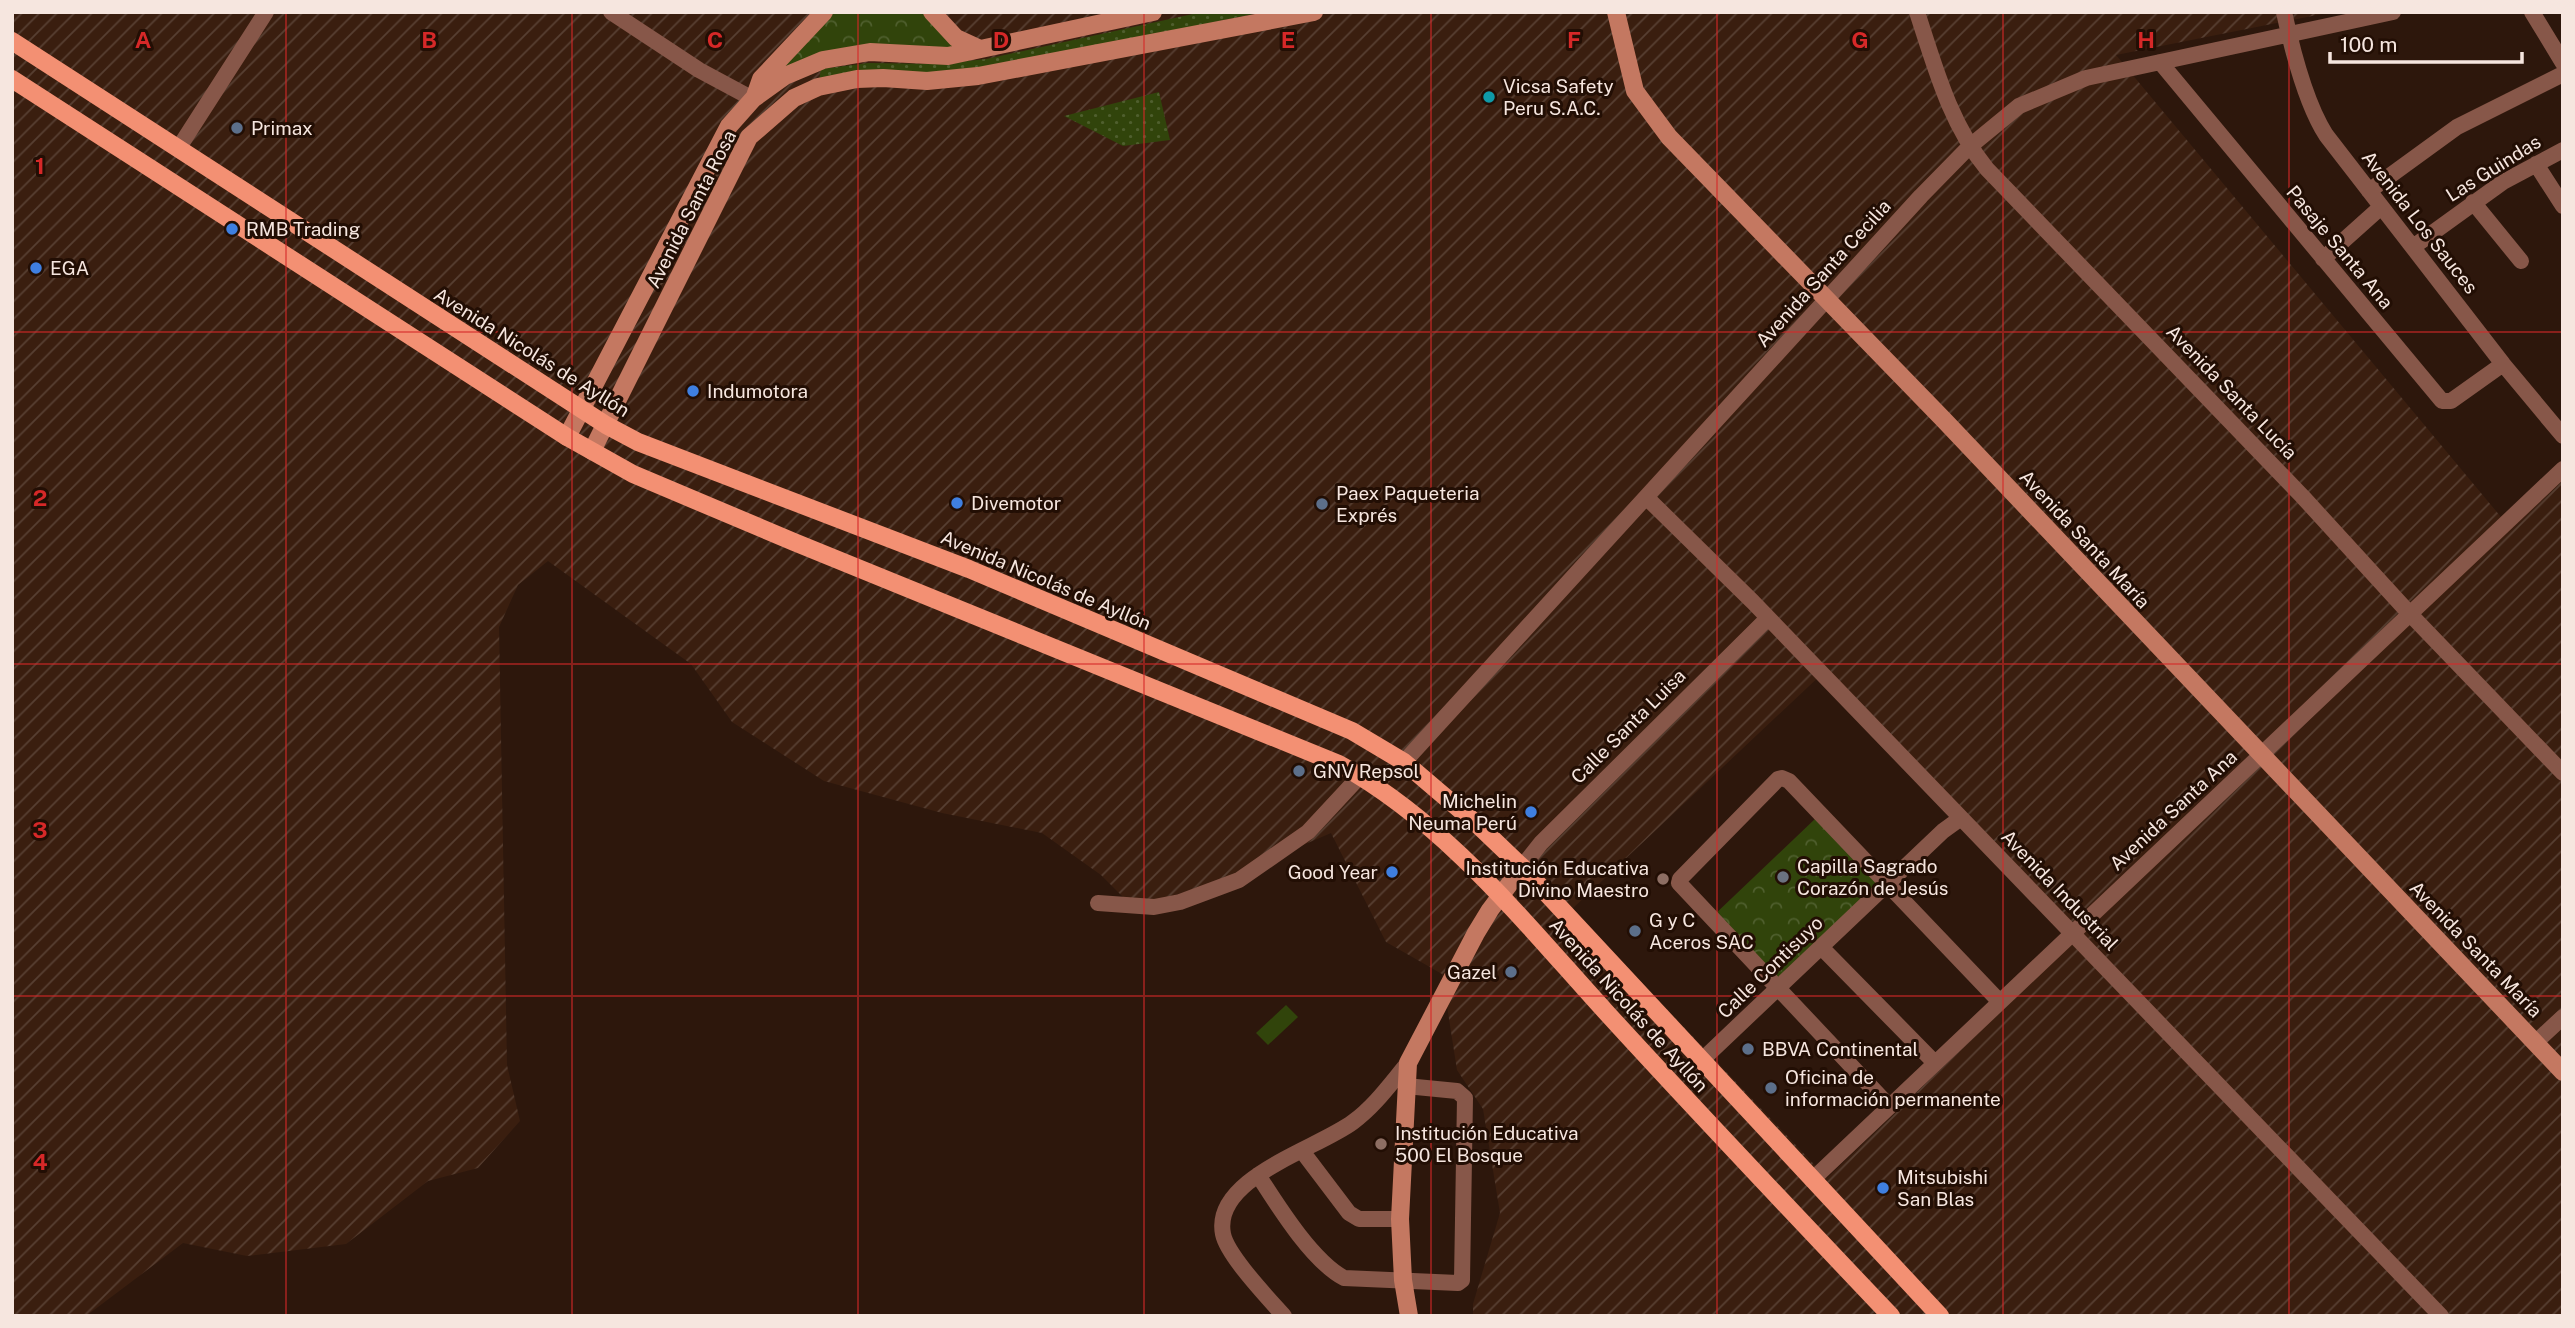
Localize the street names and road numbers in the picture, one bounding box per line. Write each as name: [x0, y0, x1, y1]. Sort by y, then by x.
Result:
street label: Avenida Santa Rosa: [642, 126, 740, 292]
street label: Las Guindas: [2442, 130, 2544, 206]
street label: Avenida Los Sauces: [2358, 146, 2482, 298]
street label: Pasaje Santa Ana: [2282, 181, 2398, 313]
street label: Avenida Santa Cecilia: [1751, 195, 1895, 351]
street label: Avenida Nicolás de Ayllón: [430, 283, 634, 421]
street label: Avenida Santa Lucía: [2162, 320, 2302, 464]
street label: Avenida Santa María: [2015, 465, 2155, 613]
street label: Avenida Nicolás de Ayllón: [938, 526, 1154, 634]
street label: Calle Santa Luisa: [1566, 664, 1690, 788]
street label: Avenida Santa Ana: [2105, 745, 2241, 875]
street label: Avenida Industrial: [1997, 825, 2123, 955]
street label: Avenida Santa María: [2405, 876, 2547, 1022]
street label: Calle Contisuyo: [1713, 911, 1827, 1023]
street label: Avenida Nicolás de Ayllón: [1545, 914, 1713, 1096]

